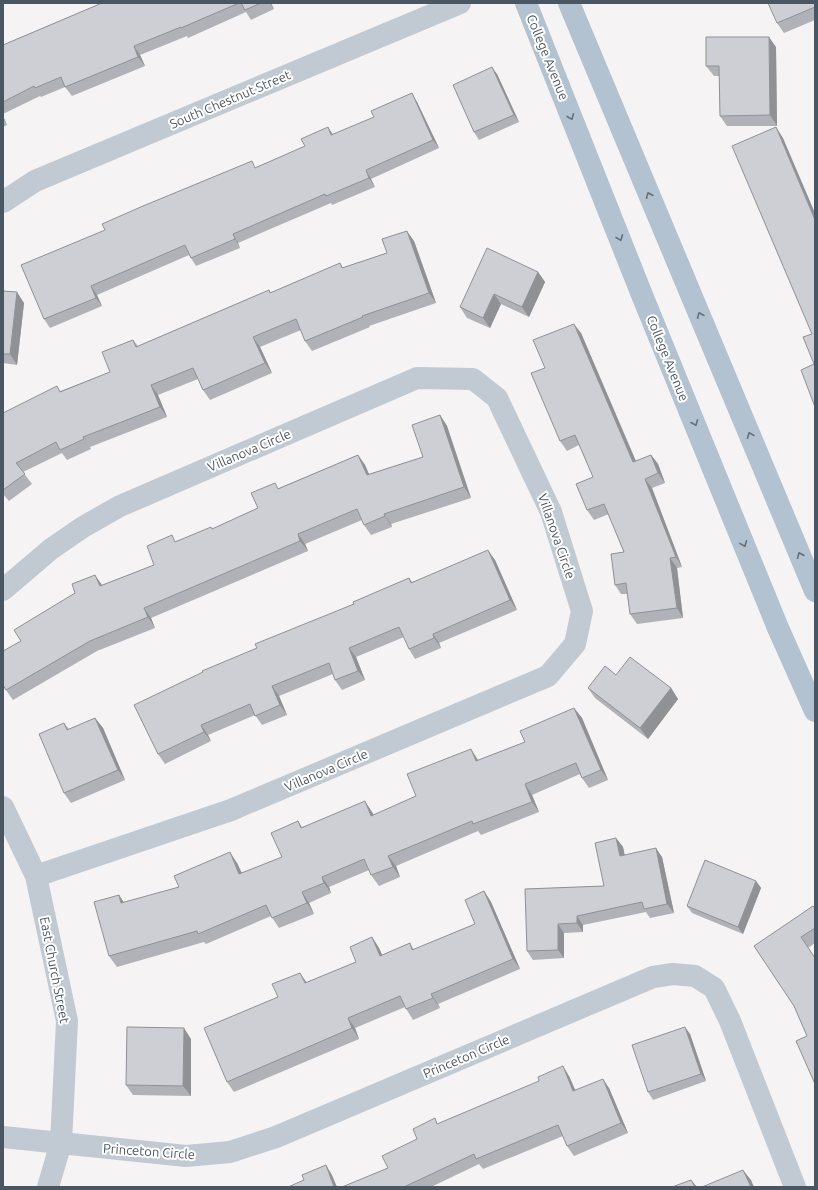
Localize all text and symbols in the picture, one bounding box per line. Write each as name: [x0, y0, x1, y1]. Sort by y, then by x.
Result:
street label: College Avenue: [524, 12, 572, 102]
street label: South Chestnut Street: [167, 67, 293, 131]
one-way arrow: [567, 114, 575, 121]
one-way arrow: [646, 192, 654, 199]
one-way arrow: [615, 234, 623, 241]
one-way arrow: [696, 312, 704, 319]
street label: College Avenue: [644, 313, 692, 403]
one-way arrow: [690, 419, 698, 427]
street label: Villanova Circle: [205, 426, 293, 474]
one-way arrow: [746, 432, 754, 439]
street label: Villanova Circle: [536, 492, 578, 580]
one-way arrow: [739, 539, 747, 547]
one-way arrow: [797, 551, 805, 559]
street label: Villanova Circle: [282, 746, 370, 794]
street label: East Church Street: [38, 916, 72, 1024]
street label: Princeton Circle: [421, 1032, 511, 1080]
street label: Princeton Circle: [103, 1141, 195, 1161]

